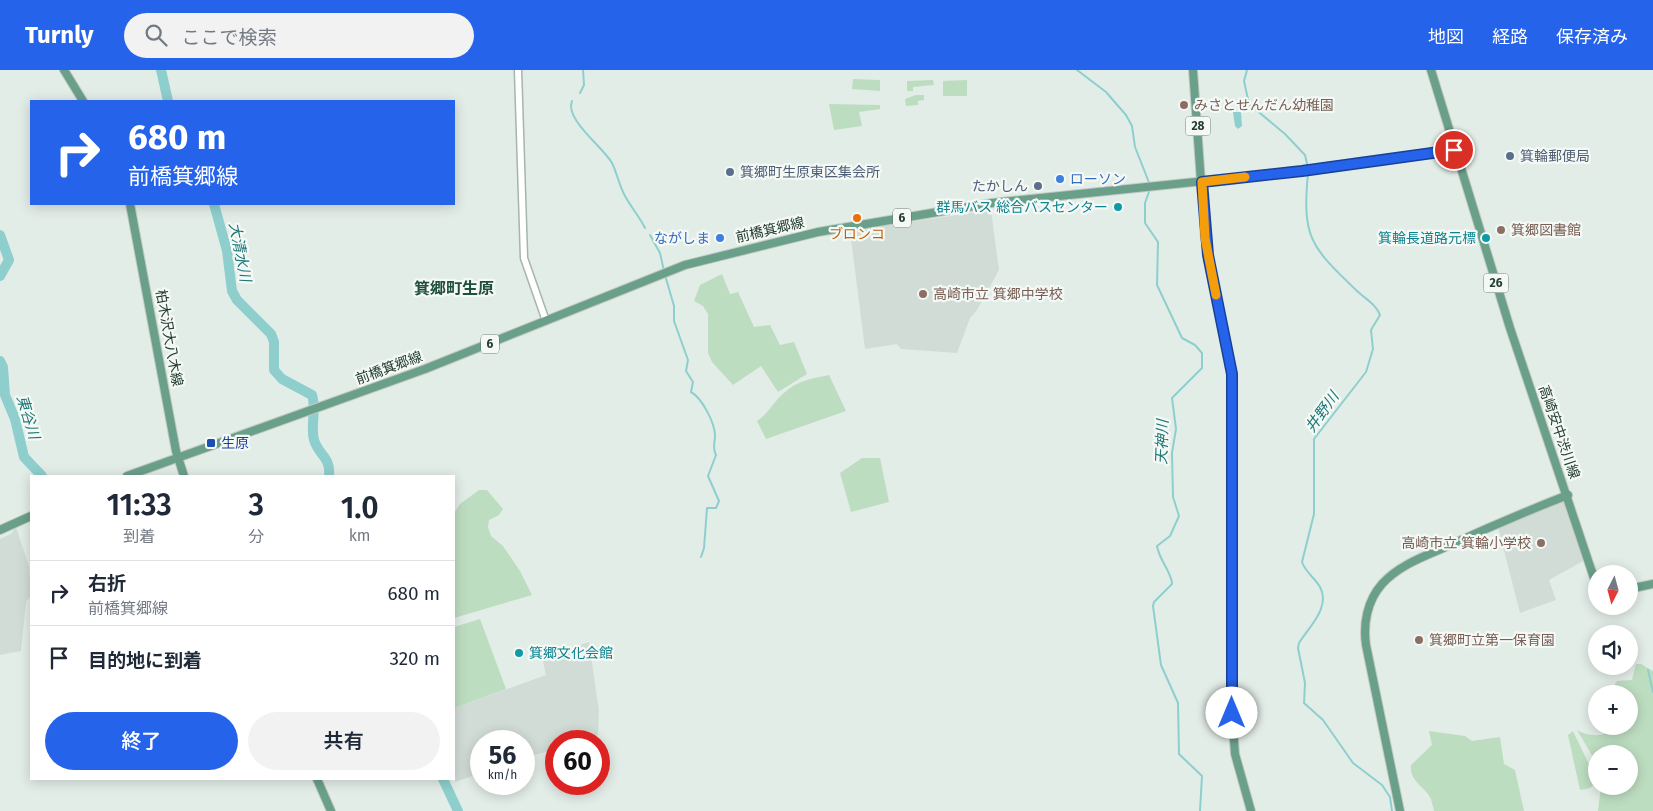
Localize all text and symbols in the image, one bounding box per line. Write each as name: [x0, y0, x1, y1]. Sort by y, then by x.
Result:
search box: [124, 13, 474, 58]
text: Turnly: [25, 21, 94, 49]
icon: search: [142, 21, 170, 49]
text: ここで検索: [182, 26, 277, 49]
text: 地図: [1428, 26, 1464, 48]
text: 経路: [1492, 26, 1528, 48]
text: 保存済み: [1556, 26, 1628, 48]
place label: みさとせんだん幼稚園: [1194, 97, 1334, 114]
marker: みさとせんだん幼稚園: [1178, 99, 1190, 111]
text: 680 m: [128, 116, 226, 158]
road number: 28: [1186, 116, 1210, 136]
icon: right: [45, 120, 110, 185]
pin: [1433, 129, 1475, 171]
icon: arrive: [1440, 136, 1468, 164]
place label: 箕輪郵便局: [1520, 148, 1590, 165]
marker: 箕輪郵便局: [1504, 150, 1516, 162]
text: 前橋箕郷線: [128, 163, 238, 190]
place label: 箕郷町生原東区集会所: [740, 164, 880, 181]
marker: 箕郷町生原東区集会所: [724, 166, 736, 178]
place label: ローソン: [1070, 171, 1126, 188]
marker: ローソン: [1054, 173, 1066, 185]
place label: たかしん: [972, 178, 1028, 195]
marker: たかしん: [1032, 180, 1044, 192]
place label: 群馬バス 総合バスセンター: [936, 199, 1108, 216]
marker: 群馬バス 総合バスセンター: [1112, 201, 1124, 213]
road number: 6: [893, 208, 911, 228]
marker: ブロンコ: [851, 212, 863, 224]
street label: 前橋箕郷線: [734, 214, 806, 246]
water label: 大清水川: [225, 221, 255, 285]
place label: 箕郷図書館: [1511, 222, 1581, 239]
marker: 箕郷図書館: [1495, 224, 1507, 236]
place label: ブロンコ: [829, 226, 885, 243]
place label: ながしま: [654, 230, 710, 247]
place label: 箕輪長道路元標: [1378, 230, 1476, 247]
marker: ながしま: [714, 232, 726, 244]
marker: 箕輪長道路元標: [1480, 232, 1492, 244]
road number: 26: [1484, 274, 1508, 292]
district label: 箕郷町生原: [414, 279, 494, 298]
place label: 高崎市立 箕郷中学校: [933, 286, 1063, 303]
street label: 柏木沢大八木線: [152, 288, 186, 388]
marker: 高崎市立 箕郷中学校: [917, 288, 929, 300]
road number: 6: [481, 334, 499, 354]
street label: 前橋箕郷線: [353, 348, 425, 388]
street label: 高崎安中渋川線: [1535, 383, 1583, 481]
water label: 井野川: [1301, 387, 1344, 435]
water label: 東谷川: [13, 393, 44, 443]
water label: 天神川: [1152, 417, 1172, 465]
place label: 生原: [221, 435, 249, 452]
marker: 生原: [205, 437, 217, 449]
text: 11:33: [106, 487, 172, 523]
text: 3: [249, 487, 264, 523]
text: 1.0: [341, 490, 379, 526]
text: km: [349, 526, 371, 545]
text: 到着: [123, 527, 155, 546]
text: 分: [248, 527, 264, 546]
place label: 高崎市立 箕輪小学校: [1401, 535, 1531, 552]
marker: 高崎市立 箕輪小学校: [1535, 537, 1547, 549]
north arrow: [1588, 565, 1638, 615]
map controls: [1588, 565, 1638, 795]
text: 右折: [88, 572, 126, 595]
icon: right: [45, 579, 73, 607]
text: 680 m: [387, 582, 440, 605]
text: 前橋箕郷線: [88, 599, 168, 618]
button: sound: [1588, 625, 1638, 675]
place label: 箕郷町立第一保育園: [1429, 632, 1555, 649]
marker: 箕郷町立第一保育園: [1413, 634, 1425, 646]
icon: arrive: [45, 644, 73, 672]
place label: 箕郷文化会館: [529, 645, 613, 662]
text: 320 m: [389, 647, 440, 670]
marker: 箕郷文化会館: [513, 647, 525, 659]
text: 目的地に到着: [88, 649, 202, 672]
button: +: [1588, 685, 1638, 735]
position arrow: [1205, 686, 1257, 738]
button: 終了: [45, 712, 238, 770]
button: 共有: [248, 712, 440, 770]
speed limit sign: 60: [545, 730, 610, 795]
text: 56: [489, 741, 516, 771]
button: −: [1588, 745, 1638, 795]
text: km/h: [488, 768, 517, 782]

